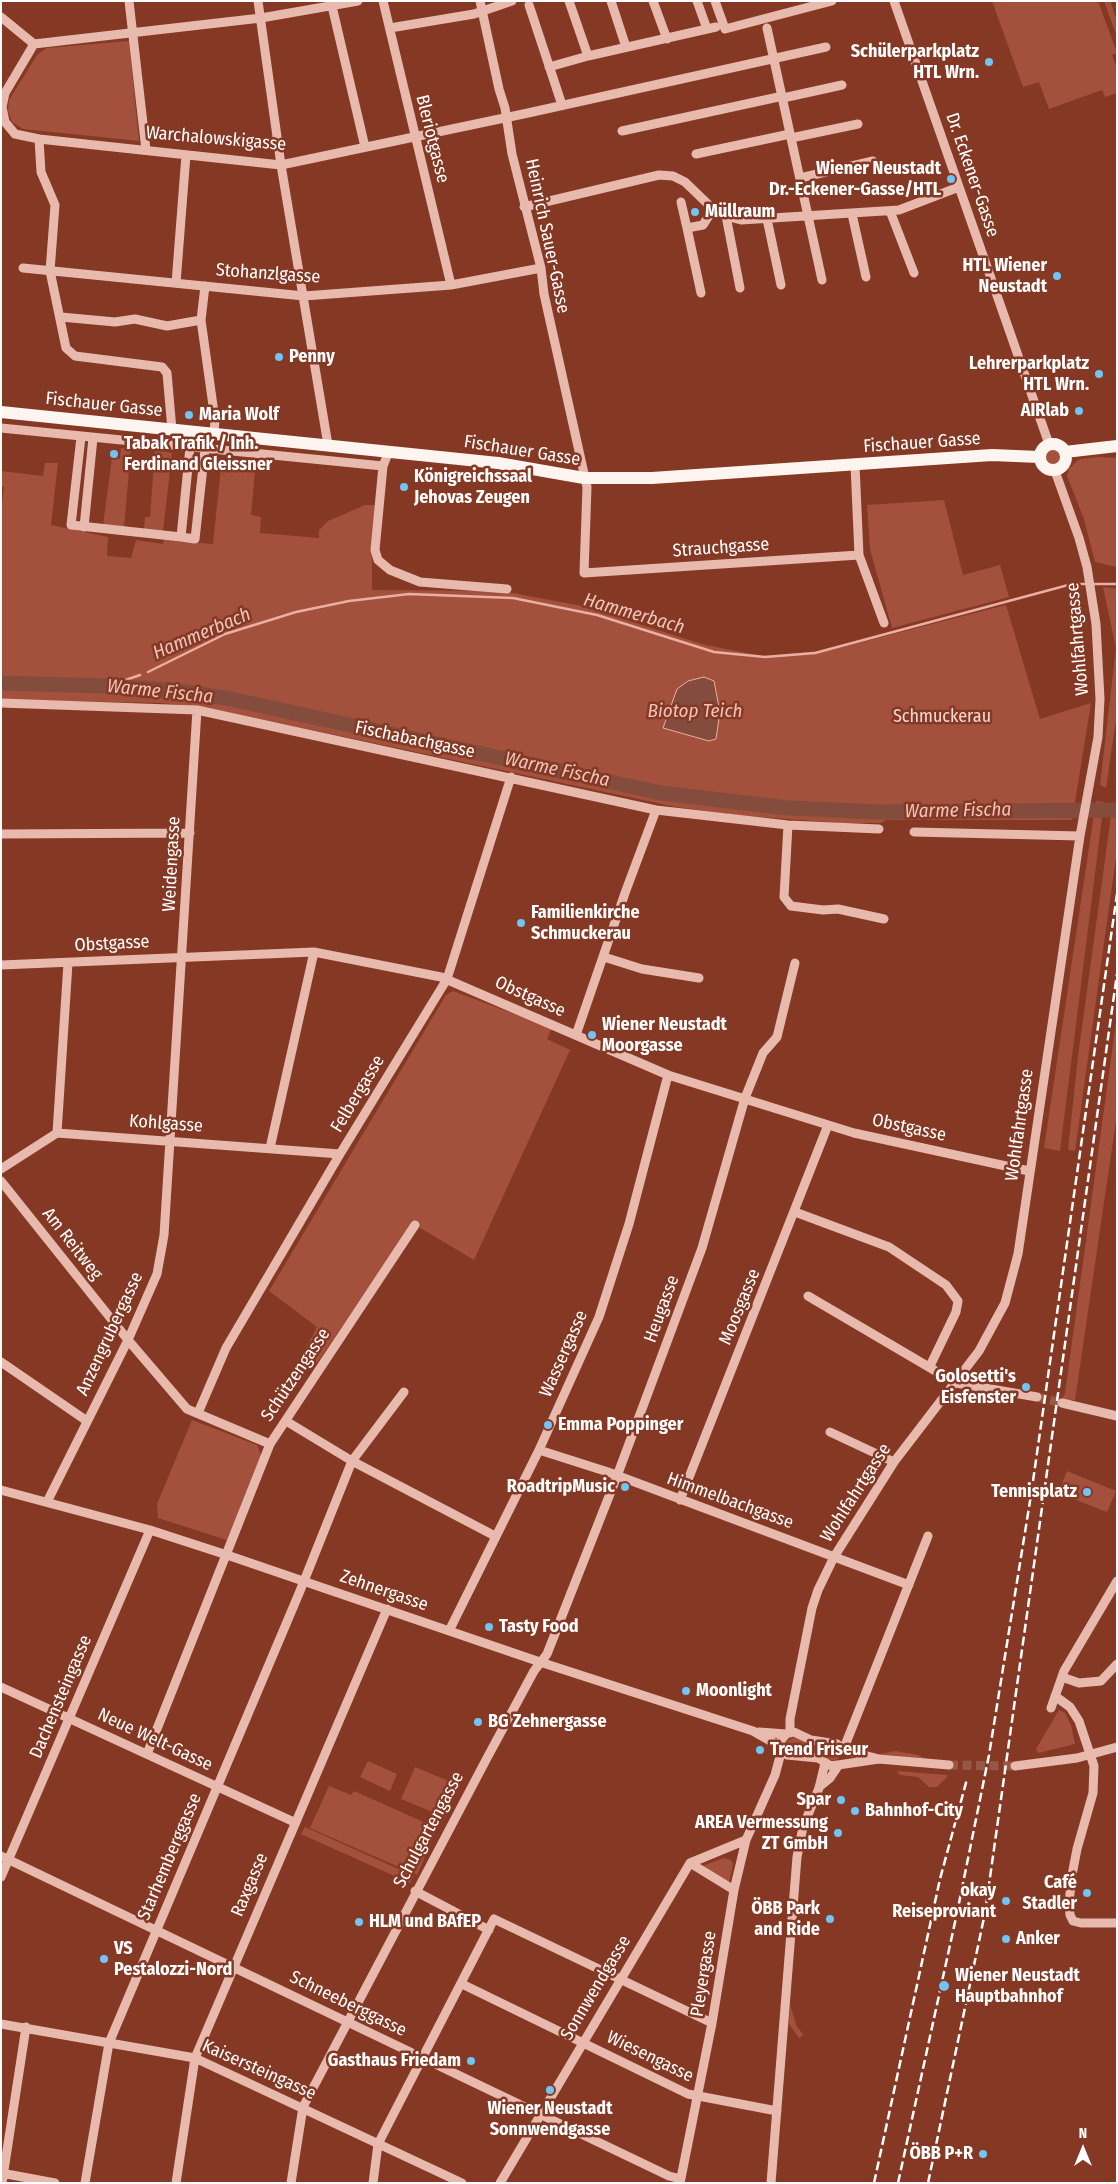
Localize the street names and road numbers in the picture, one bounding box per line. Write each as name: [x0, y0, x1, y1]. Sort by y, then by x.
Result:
street label: Bleriotgasse: [411, 93, 453, 185]
street label: Dr. Eckener-Gasse: [941, 110, 1003, 240]
street label: Warchalowskigasse: [145, 122, 287, 156]
street label: Heinrich Sauer-Gasse: [520, 157, 574, 315]
street label: Stohanzlgasse: [215, 260, 321, 288]
street label: Fischauer Gasse: [44, 388, 164, 422]
street label: Fischauer Gasse: [863, 428, 981, 458]
street label: Fischauer Gasse: [462, 431, 582, 471]
street label: Strauchgasse: [672, 534, 770, 562]
street label: Wohlfahrtgasse: [1062, 582, 1094, 696]
street label: Fischabachgasse: [353, 717, 477, 763]
street label: Weidengasse: [159, 816, 185, 912]
street label: Obstgasse: [74, 931, 150, 957]
street label: Obstgasse: [491, 972, 569, 1022]
street label: Felbergasse: [327, 1051, 389, 1137]
street label: Wohlfahrtgasse: [1001, 1067, 1039, 1183]
street label: Obstgasse: [870, 1110, 948, 1146]
street label: Kohlgasse: [128, 1111, 204, 1137]
street label: Am Reitweg: [37, 1204, 107, 1284]
street label: Moosgasse: [715, 1266, 765, 1348]
street label: Anzengrubergasse: [72, 1269, 148, 1399]
street label: Heugasse: [640, 1272, 684, 1346]
street label: Wassergasse: [535, 1307, 593, 1401]
street label: Schützengasse: [257, 1324, 335, 1426]
street label: Wohlfahrtgasse: [816, 1440, 896, 1546]
street label: Himmelbachgasse: [664, 1468, 796, 1534]
street label: Zehnergasse: [337, 1566, 431, 1616]
street label: Dachensteingasse: [25, 1632, 97, 1762]
street label: Neue Welt-Gasse: [94, 1704, 216, 1776]
street label: Schulgartengasse: [389, 1768, 469, 1892]
street label: Starhemberggasse: [134, 1790, 206, 1924]
street label: Raxgasse: [227, 1850, 273, 1920]
street label: Pleyergasse: [687, 1930, 721, 2018]
street label: Sonnwendgasse: [556, 1932, 636, 2044]
street label: Schneeberggasse: [286, 1966, 410, 2042]
street label: Wiesengasse: [603, 2027, 697, 2087]
street label: Kaisersteingasse: [199, 2035, 319, 2105]

